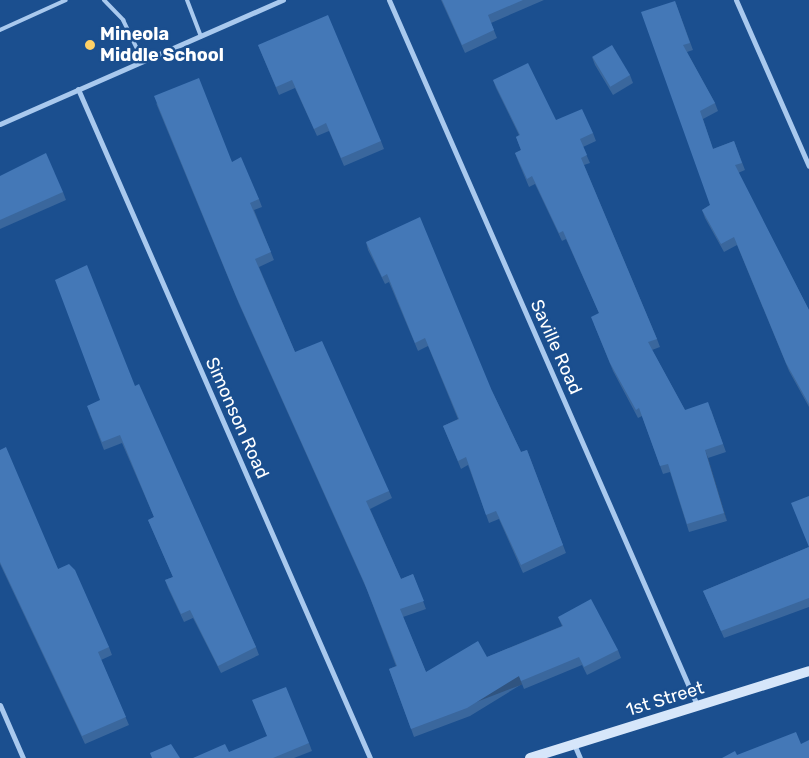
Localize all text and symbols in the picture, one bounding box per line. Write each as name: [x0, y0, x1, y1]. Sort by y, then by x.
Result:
place label: Mineola Middle School: [100, 24, 224, 66]
marker: Mineola Middle School: [84, 39, 96, 51]
street label: Saville Road: [526, 296, 586, 398]
street label: Simonson Road: [201, 354, 273, 482]
street label: 1st Street: [623, 677, 707, 721]

